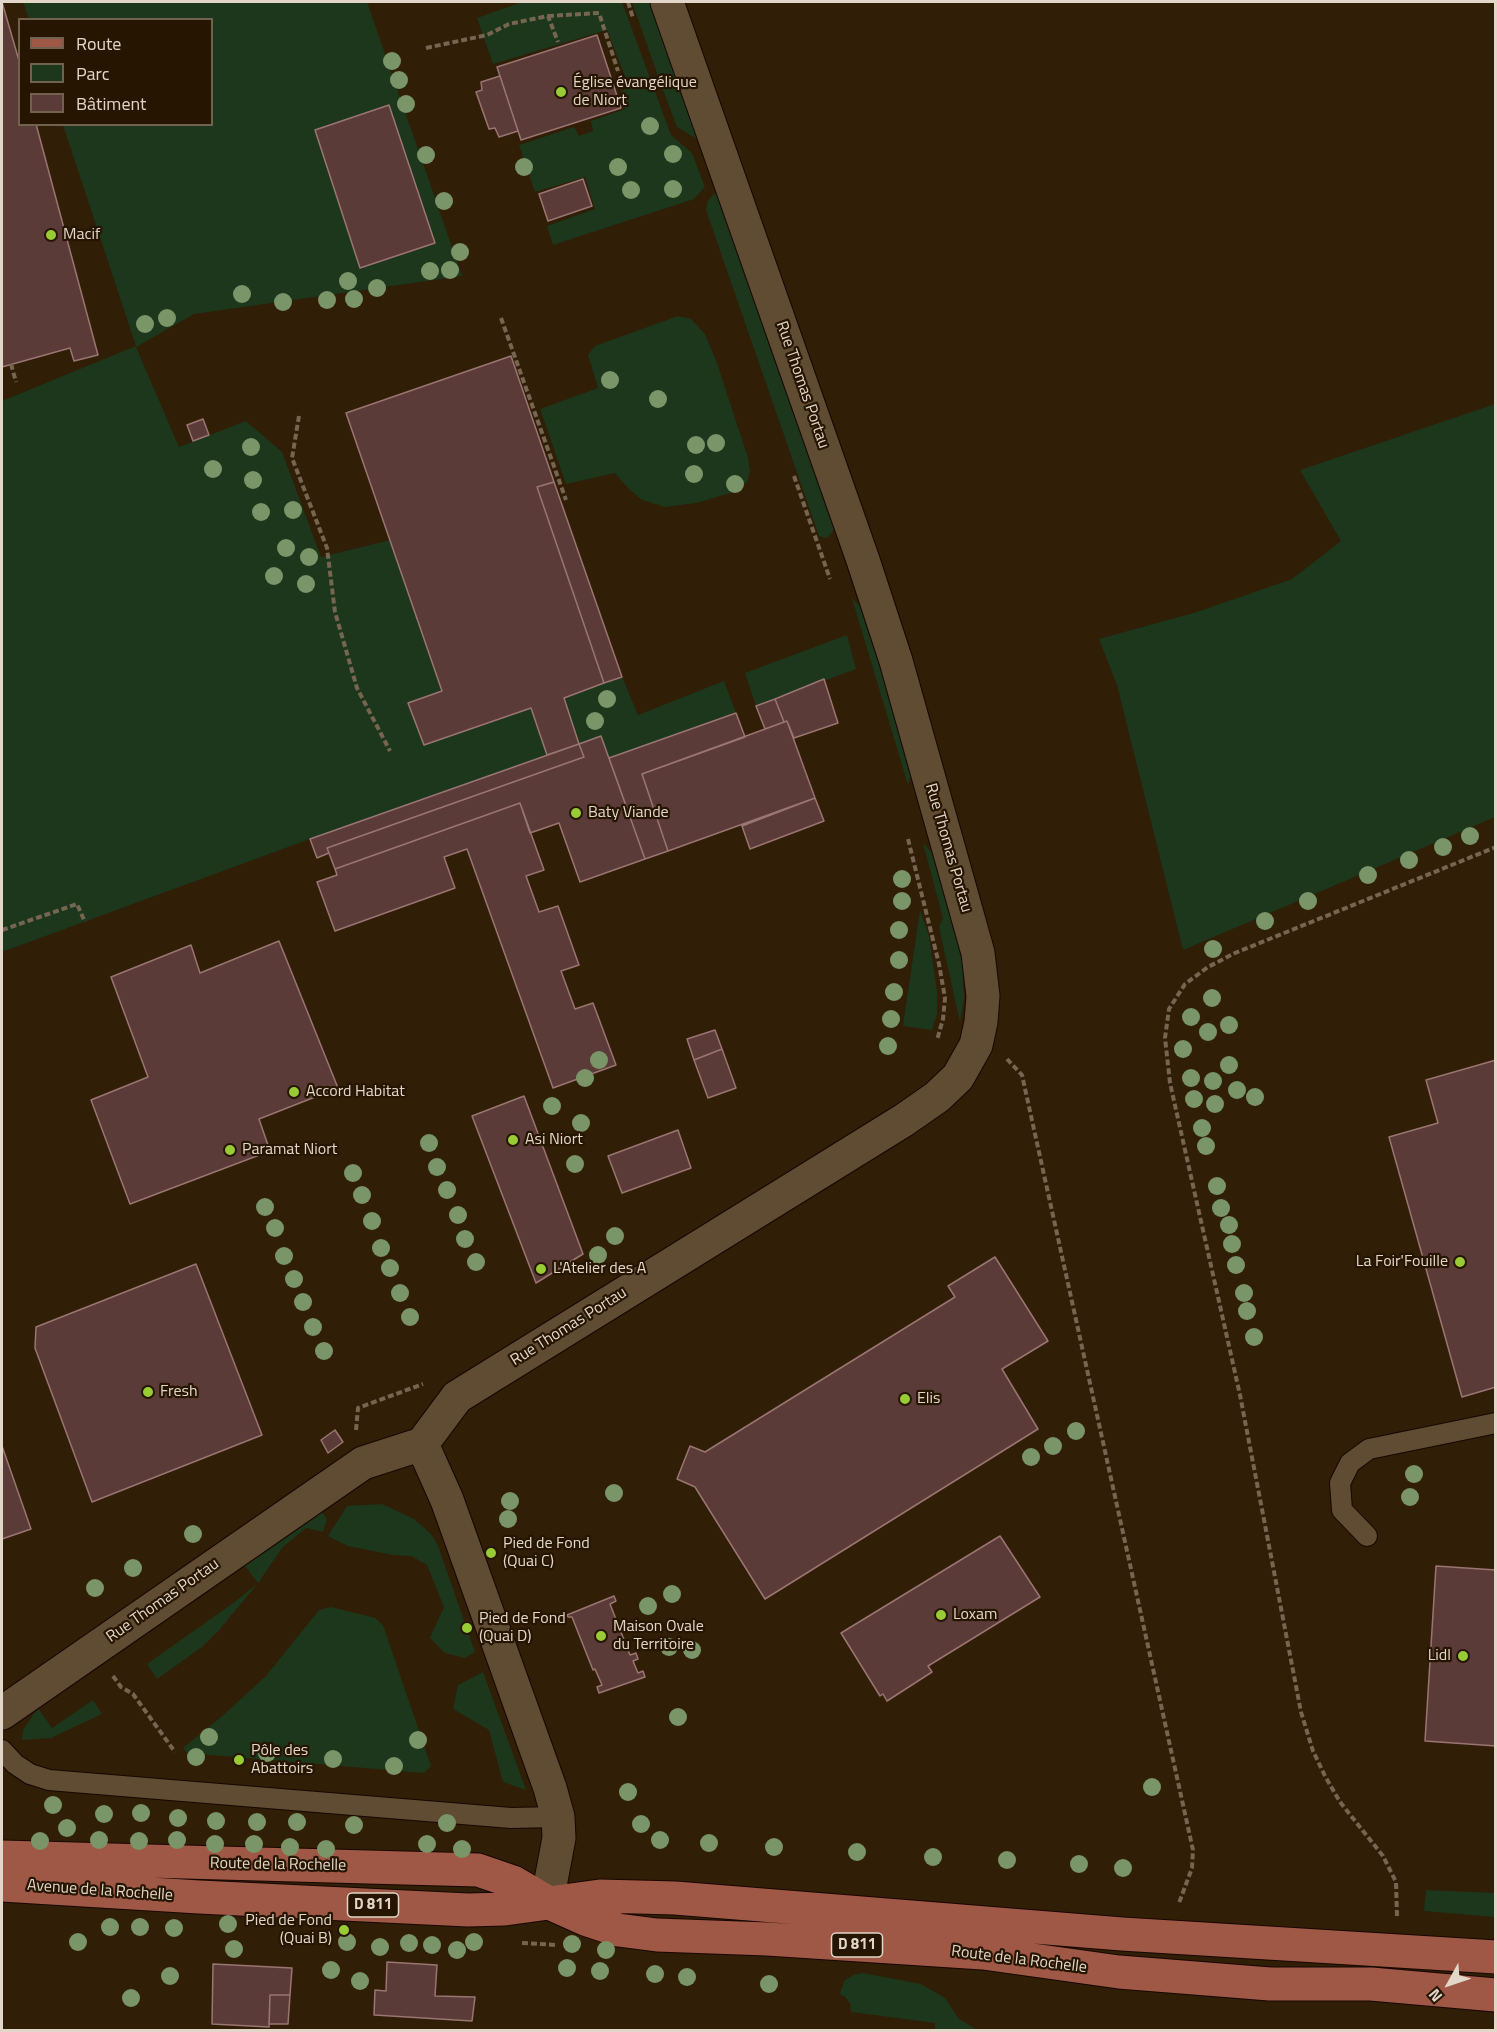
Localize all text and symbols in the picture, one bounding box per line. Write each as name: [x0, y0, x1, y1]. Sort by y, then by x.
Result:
legend: [18, 18, 213, 126]
text: Route: [76, 30, 121, 57]
text: Parc: [76, 60, 110, 87]
place label: Église évangélique de Niort: [573, 73, 697, 111]
marker: Église évangélique de Niort: [554, 85, 568, 99]
text: Bâtiment: [76, 90, 146, 117]
place label: Macif: [63, 225, 100, 245]
marker: Macif: [44, 228, 58, 242]
street label: Rue Thomas Portau: [771, 319, 833, 451]
street label: Rue Thomas Portau: [920, 781, 976, 915]
place label: Baty Viande: [588, 803, 669, 823]
marker: Baty Viande: [569, 806, 583, 820]
place label: Accord Habitat: [306, 1082, 405, 1102]
marker: Accord Habitat: [287, 1085, 301, 1099]
place label: Asi Niort: [525, 1130, 583, 1150]
marker: Asi Niort: [506, 1133, 520, 1147]
place label: Paramat Niort: [242, 1140, 337, 1160]
marker: Paramat Niort: [223, 1143, 237, 1157]
place label: La Foir'Fouille: [1356, 1252, 1448, 1272]
marker: La Foir'Fouille: [1453, 1255, 1467, 1269]
place label: L'Atelier des A: [553, 1259, 646, 1279]
marker: L'Atelier des A: [534, 1262, 548, 1276]
street label: Rue Thomas Portau: [507, 1284, 631, 1370]
place label: Fresh: [160, 1382, 198, 1402]
marker: Fresh: [141, 1385, 155, 1399]
place label: Elis: [917, 1389, 940, 1409]
marker: Elis: [898, 1392, 912, 1406]
place label: Pied de Fond (Quai C): [503, 1534, 590, 1572]
marker: Pied de Fond (Quai C): [484, 1546, 498, 1560]
street label: Rue Thomas Portau: [103, 1555, 223, 1647]
place label: Loxam: [953, 1605, 997, 1625]
marker: Loxam: [934, 1608, 948, 1622]
place label: Pied de Fond (Quai D): [479, 1609, 566, 1647]
place label: Maison Ovale du Territoire: [613, 1617, 704, 1655]
marker: Pied de Fond (Quai D): [460, 1621, 474, 1635]
marker: Maison Ovale du Territoire: [594, 1629, 608, 1643]
place label: Lidl: [1428, 1646, 1451, 1666]
marker: Lidl: [1456, 1649, 1470, 1663]
place label: Pôle des Abattoirs: [251, 1741, 313, 1779]
marker: Pôle des Abattoirs: [232, 1753, 246, 1767]
street label: Route de la Rochelle: [210, 1854, 346, 1876]
street label: Avenue de la Rochelle: [26, 1876, 174, 1906]
road number: D 811: [348, 1893, 398, 1917]
place label: Pied de Fond (Quai B): [245, 1911, 332, 1949]
marker: Pied de Fond (Quai B): [337, 1923, 351, 1937]
road number: D 811: [832, 1933, 882, 1957]
street label: Route de la Rochelle: [950, 1942, 1088, 1978]
north arrow: [1419, 1954, 1479, 2014]
text: N: [1422, 1984, 1448, 2008]

